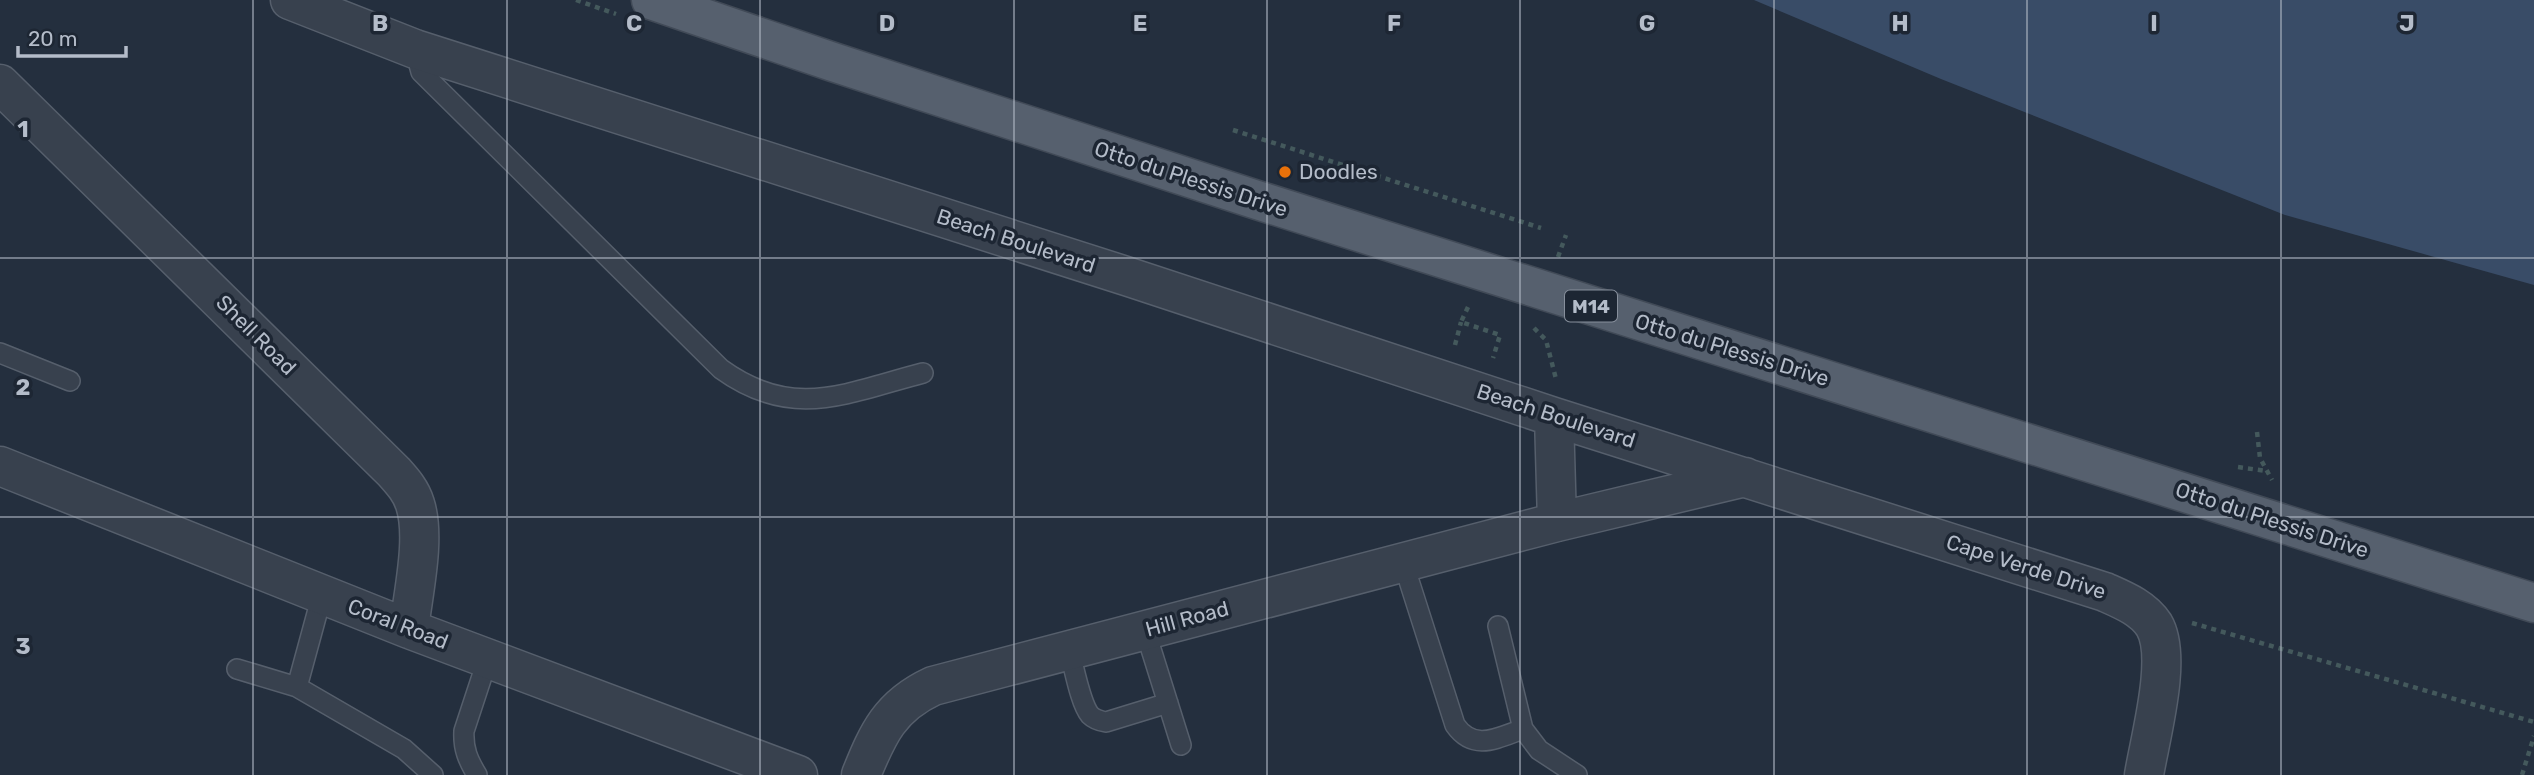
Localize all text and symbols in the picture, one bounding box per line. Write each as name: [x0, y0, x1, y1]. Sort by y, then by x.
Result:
text: B: [372, 9, 388, 37]
text: C: [626, 9, 642, 37]
text: D: [879, 9, 895, 37]
text: E: [1133, 9, 1147, 37]
text: F: [1387, 9, 1401, 37]
text: G: [1639, 9, 1655, 37]
text: H: [1891, 9, 1909, 37]
text: I: [2150, 9, 2158, 37]
text: J: [2399, 9, 2415, 37]
scale bar: [18, 14, 126, 58]
text: 20 m: [28, 26, 77, 51]
text: 1: [17, 115, 29, 143]
street label: Otto du Plessis Drive: [1092, 136, 1291, 222]
place label: Doodles: [1299, 159, 1378, 184]
marker: Doodles: [1277, 164, 1293, 180]
street label: Beach Boulevard: [934, 203, 1099, 278]
street label: Shell Road: [211, 289, 302, 380]
road number: M14: [1565, 290, 1617, 322]
street label: Otto du Plessis Drive: [1632, 308, 1832, 391]
text: 2: [16, 373, 30, 401]
street label: Beach Boulevard: [1474, 378, 1639, 453]
street label: Otto du Plessis Drive: [2173, 477, 2372, 563]
street label: Cape Verde Drive: [1943, 529, 2109, 604]
street label: Coral Road: [344, 593, 452, 654]
street label: Hill Road: [1142, 595, 1231, 642]
text: 3: [15, 632, 31, 660]

